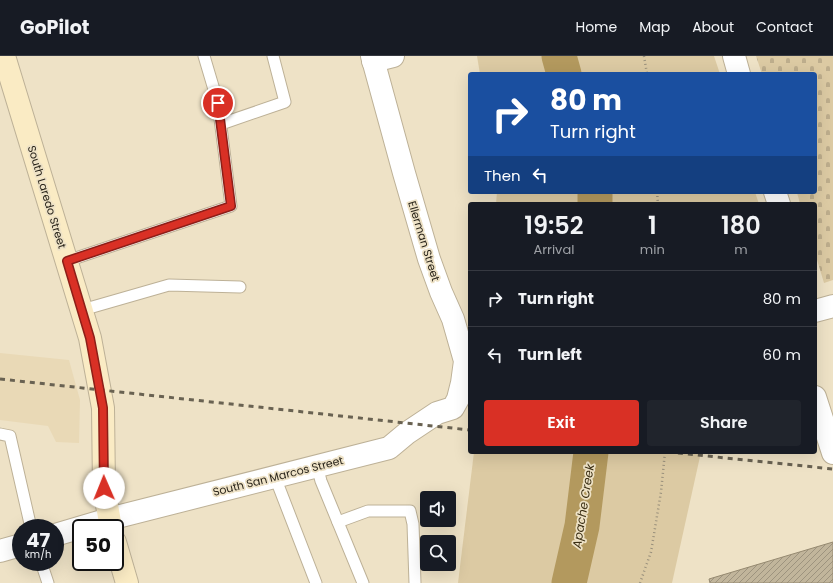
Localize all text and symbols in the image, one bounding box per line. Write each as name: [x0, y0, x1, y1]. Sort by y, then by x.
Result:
text: GoPilot: [20, 14, 89, 41]
text: Home: [575, 17, 617, 37]
text: Map: [639, 17, 670, 37]
text: About: [692, 17, 734, 37]
text: Contact: [756, 17, 813, 37]
text: 80 m: [550, 81, 622, 120]
pin: [201, 86, 235, 120]
icon: right: [484, 88, 536, 140]
icon: arrive: [207, 92, 229, 114]
text: Turn right: [550, 119, 636, 144]
street label: South Laredo Street: [24, 143, 70, 251]
icon: left: [529, 164, 551, 186]
text: Then: [484, 165, 521, 186]
street label: Ellerman Street: [404, 199, 444, 283]
text: 19:52: [524, 209, 584, 242]
text: 1: [648, 209, 657, 242]
text: 180: [721, 209, 761, 242]
text: Arrival: [533, 240, 574, 259]
text: min: [640, 240, 665, 259]
text: m: [734, 240, 748, 259]
icon: right: [484, 288, 506, 310]
text: Turn right: [518, 288, 594, 309]
text: 80 m: [763, 288, 801, 309]
icon: left: [484, 344, 506, 366]
text: Turn left: [518, 344, 582, 365]
text: 60 m: [763, 344, 801, 365]
button: Exit: [484, 400, 639, 446]
button: Share: [647, 400, 801, 446]
street label: South San Marcos Street: [211, 452, 345, 500]
water label: Apache Creek: [568, 462, 598, 550]
position arrow: [83, 467, 125, 509]
map controls: [420, 491, 456, 571]
button: sound: [420, 491, 456, 527]
speed limit sign: 50: [72, 519, 124, 571]
text: 47: [26, 526, 50, 554]
button: search: [420, 535, 456, 571]
text: km/h: [25, 547, 51, 562]

